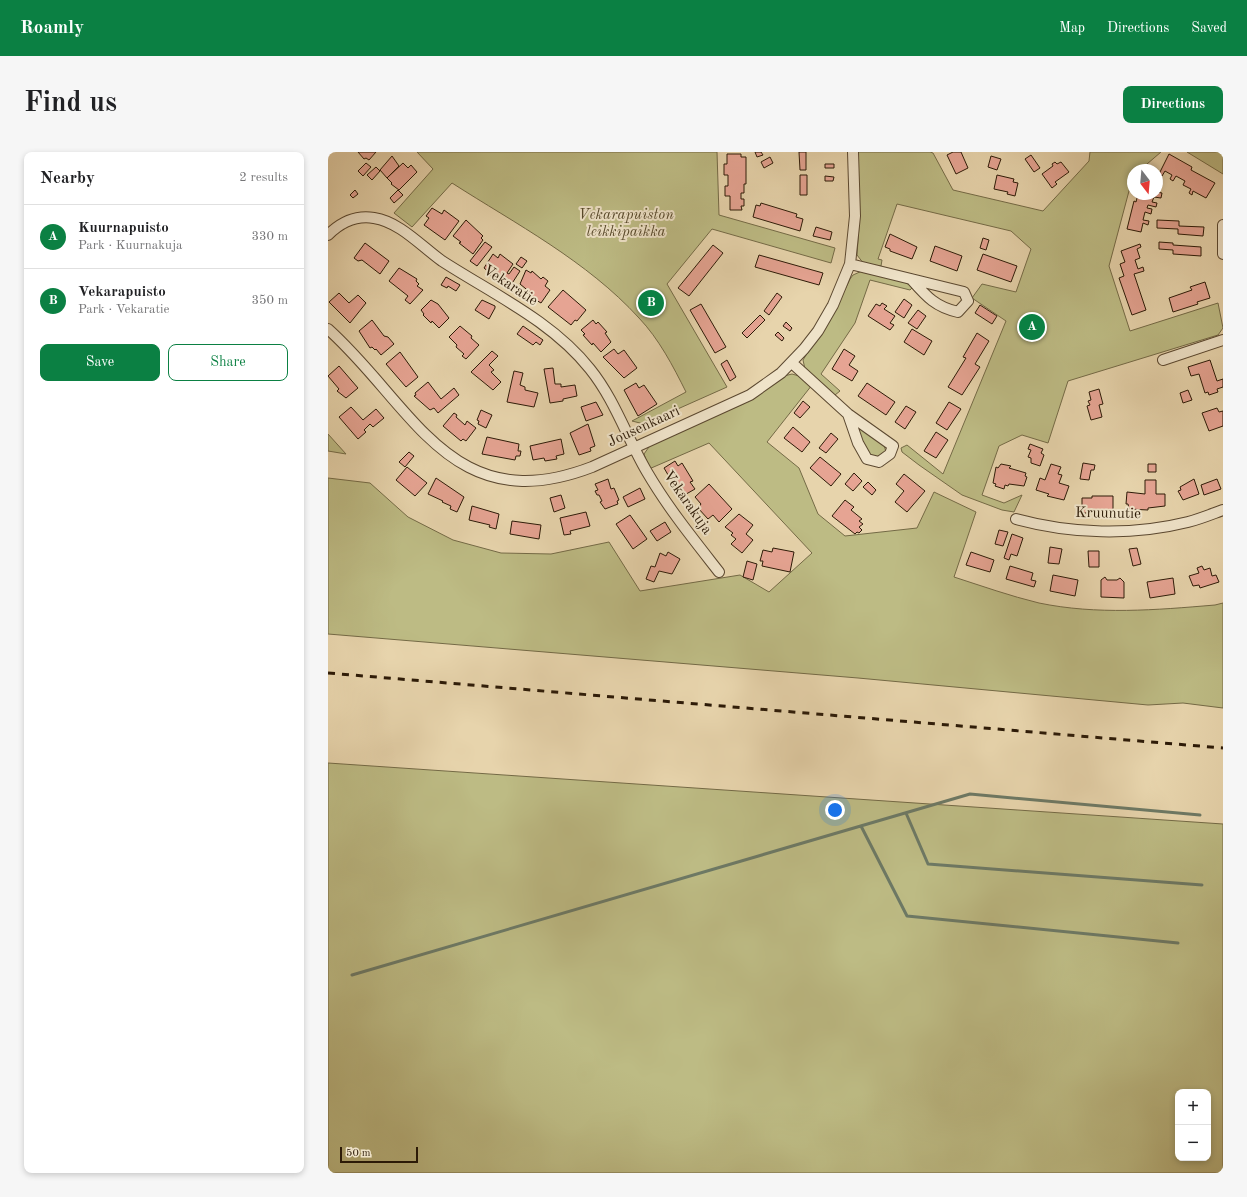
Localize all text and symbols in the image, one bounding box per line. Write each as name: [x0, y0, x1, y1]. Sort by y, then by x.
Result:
text: Roamly: [20, 19, 84, 38]
text: Map: [1059, 21, 1085, 35]
text: Directions: [1107, 21, 1169, 35]
text: Saved: [1191, 21, 1227, 35]
button: Directions: [1123, 86, 1223, 123]
text: Find us: [24, 90, 117, 118]
north arrow: [1127, 164, 1163, 200]
text: Nearby: [40, 170, 95, 187]
text: 2 results: [239, 171, 288, 184]
park label: Vekarapuiston leikkipaikka: [578, 208, 674, 240]
text: Kuurnapuisto: [78, 221, 169, 236]
text: A: [48, 230, 58, 243]
text: 330 m: [251, 230, 288, 243]
text: Park · Kuurnakuja: [78, 239, 182, 252]
street label: Vekaratie: [480, 263, 540, 309]
text: Vekarapuisto: [78, 285, 166, 300]
pin: B: [638, 288, 664, 318]
text: B: [48, 294, 58, 307]
text: 350 m: [251, 294, 288, 307]
text: Park · Vekaratie: [78, 303, 169, 316]
pin: A: [1019, 312, 1045, 342]
button: Save: [40, 344, 160, 381]
button: Share: [168, 344, 288, 381]
street label: Jousenkaari: [606, 404, 682, 450]
street label: Vekarakuja: [660, 468, 715, 538]
street label: Kruunutie: [1075, 506, 1141, 522]
your location: [825, 800, 845, 820]
map controls: [1175, 1089, 1211, 1161]
button: +: [1175, 1089, 1211, 1125]
button: −: [1175, 1125, 1211, 1161]
scale bar: [340, 1145, 418, 1164]
text: 50 m: [346, 1148, 371, 1159]

